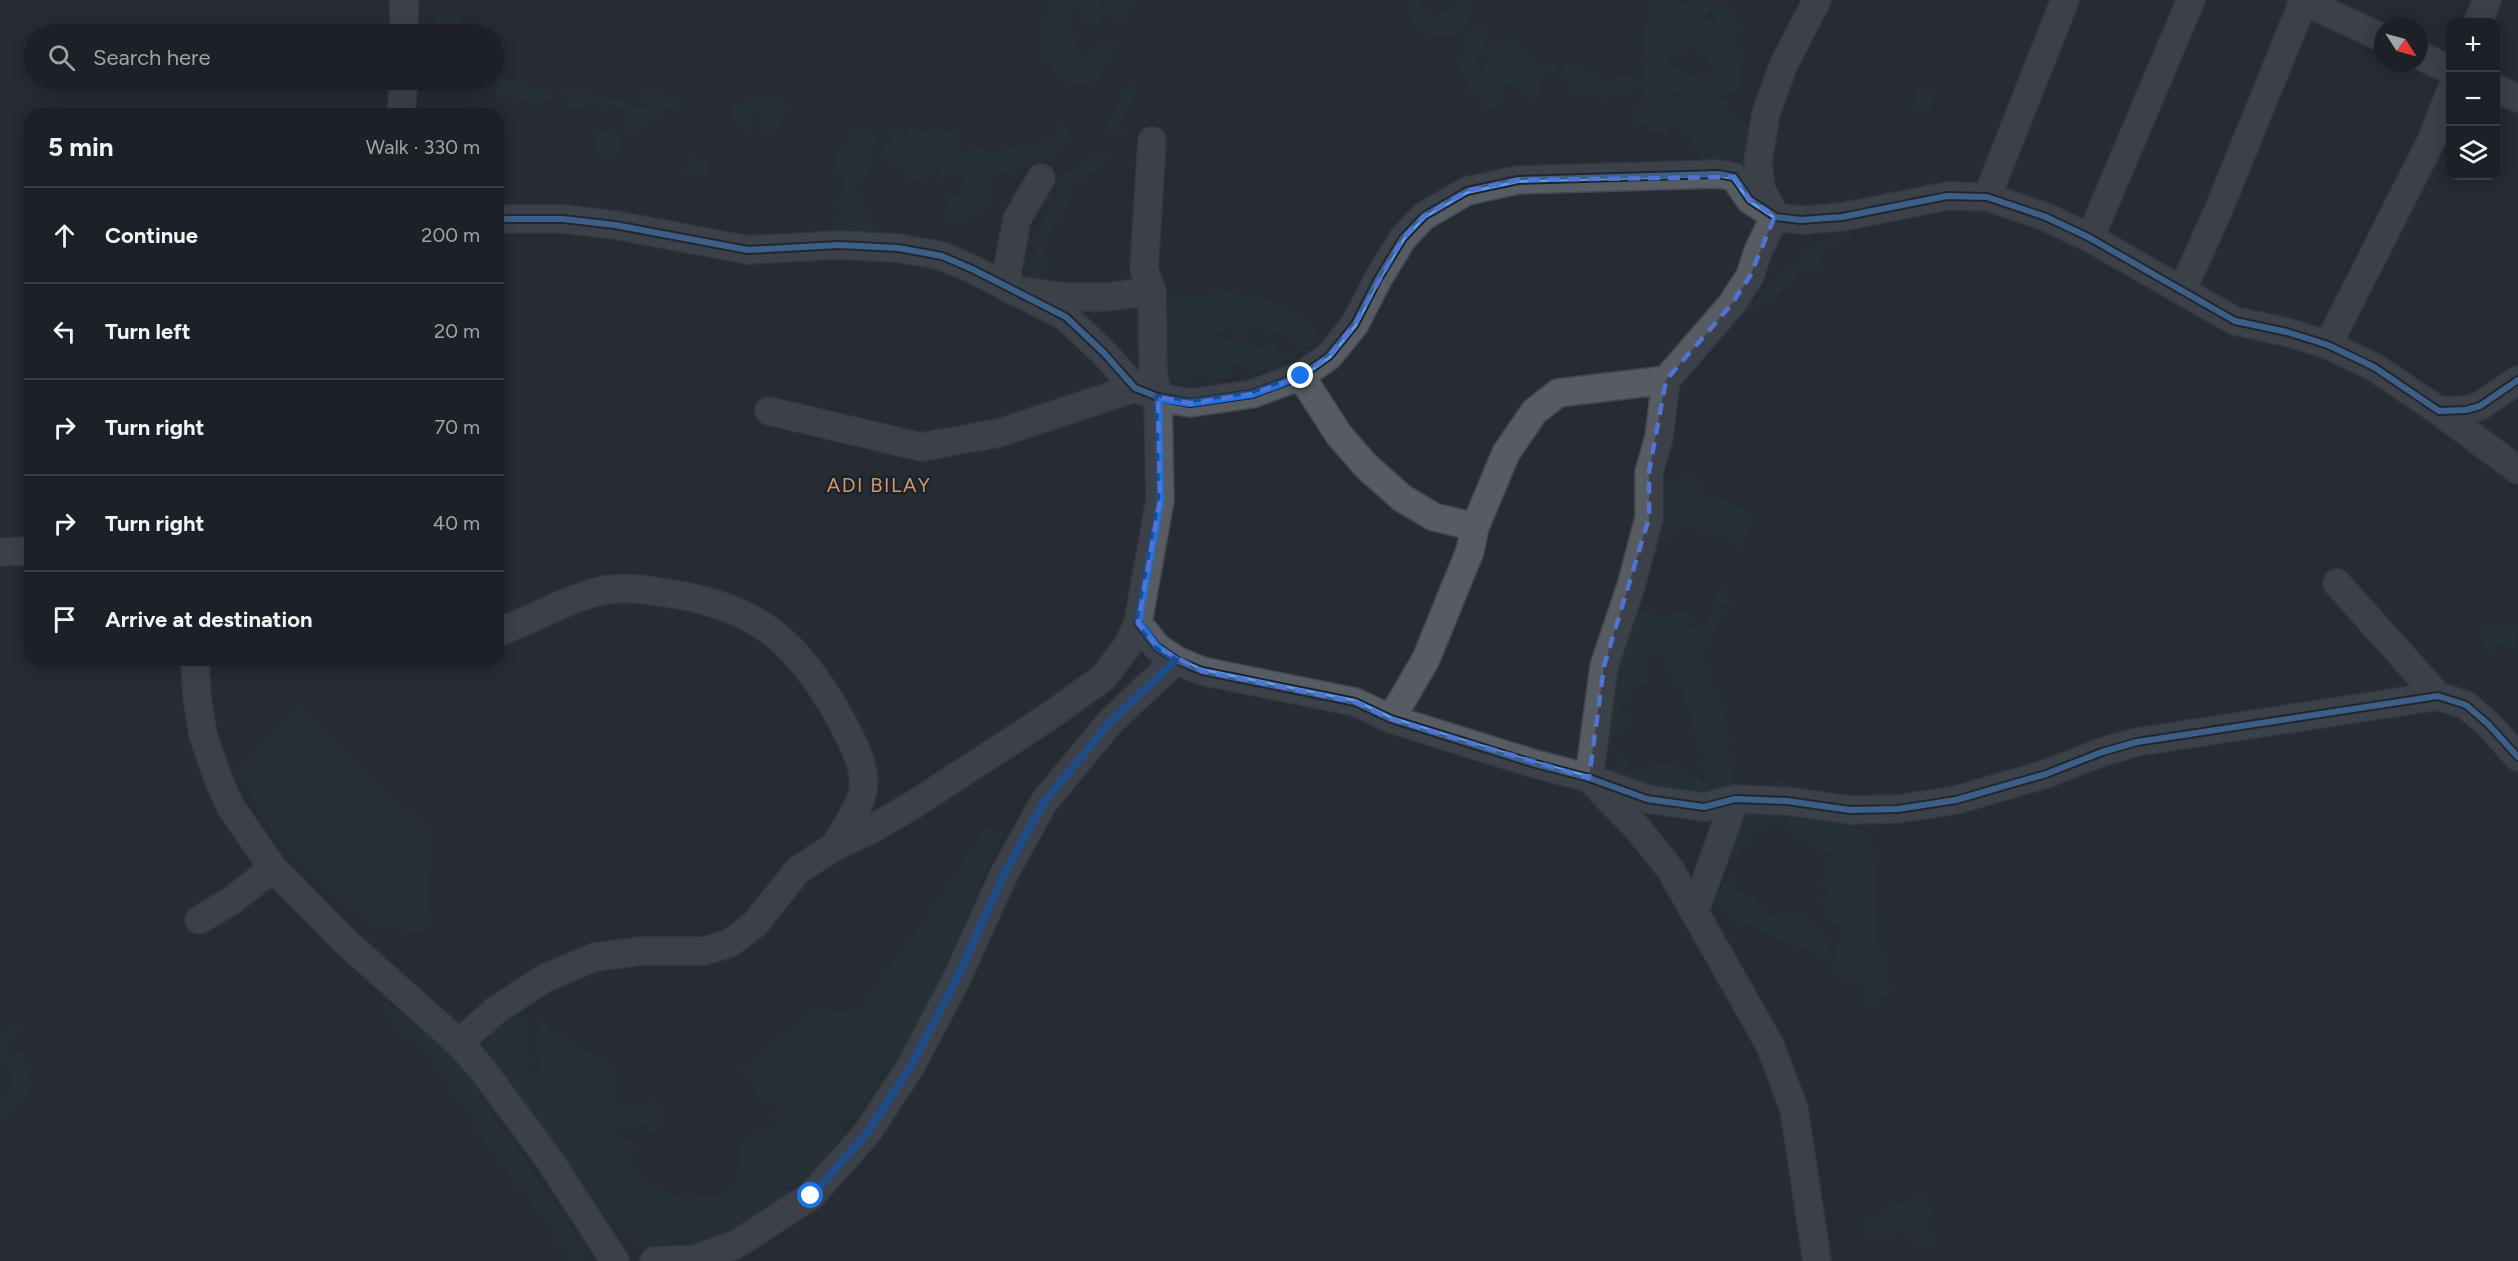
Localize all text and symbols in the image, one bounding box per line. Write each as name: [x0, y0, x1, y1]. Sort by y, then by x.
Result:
north arrow: [2374, 18, 2428, 72]
map controls: [2446, 18, 2500, 180]
button: +: [2446, 18, 2500, 72]
search box: [24, 24, 504, 90]
icon: search: [45, 41, 78, 74]
text: Search here: [93, 44, 211, 71]
button: −: [2446, 72, 2500, 126]
button: layers: [2446, 126, 2500, 180]
text: 5 min: [48, 131, 114, 163]
text: Walk · 330 m: [366, 135, 480, 159]
icon: ahead: [48, 219, 81, 252]
text: Continue: [105, 222, 198, 249]
text: 200 m: [421, 223, 480, 247]
icon: left: [48, 315, 81, 348]
text: Turn left: [105, 318, 191, 345]
text: 20 m: [434, 319, 480, 343]
route end: [1287, 362, 1313, 388]
icon: right: [48, 411, 81, 444]
text: Turn right: [105, 414, 204, 441]
text: 70 m: [434, 415, 480, 439]
district label: ADI BILAY: [827, 473, 931, 497]
icon: right: [48, 507, 81, 540]
text: Turn right: [105, 510, 204, 537]
text: 40 m: [433, 511, 480, 535]
icon: arrive: [48, 603, 81, 636]
text: Arrive at destination: [105, 606, 313, 633]
route start: [797, 1182, 823, 1208]

